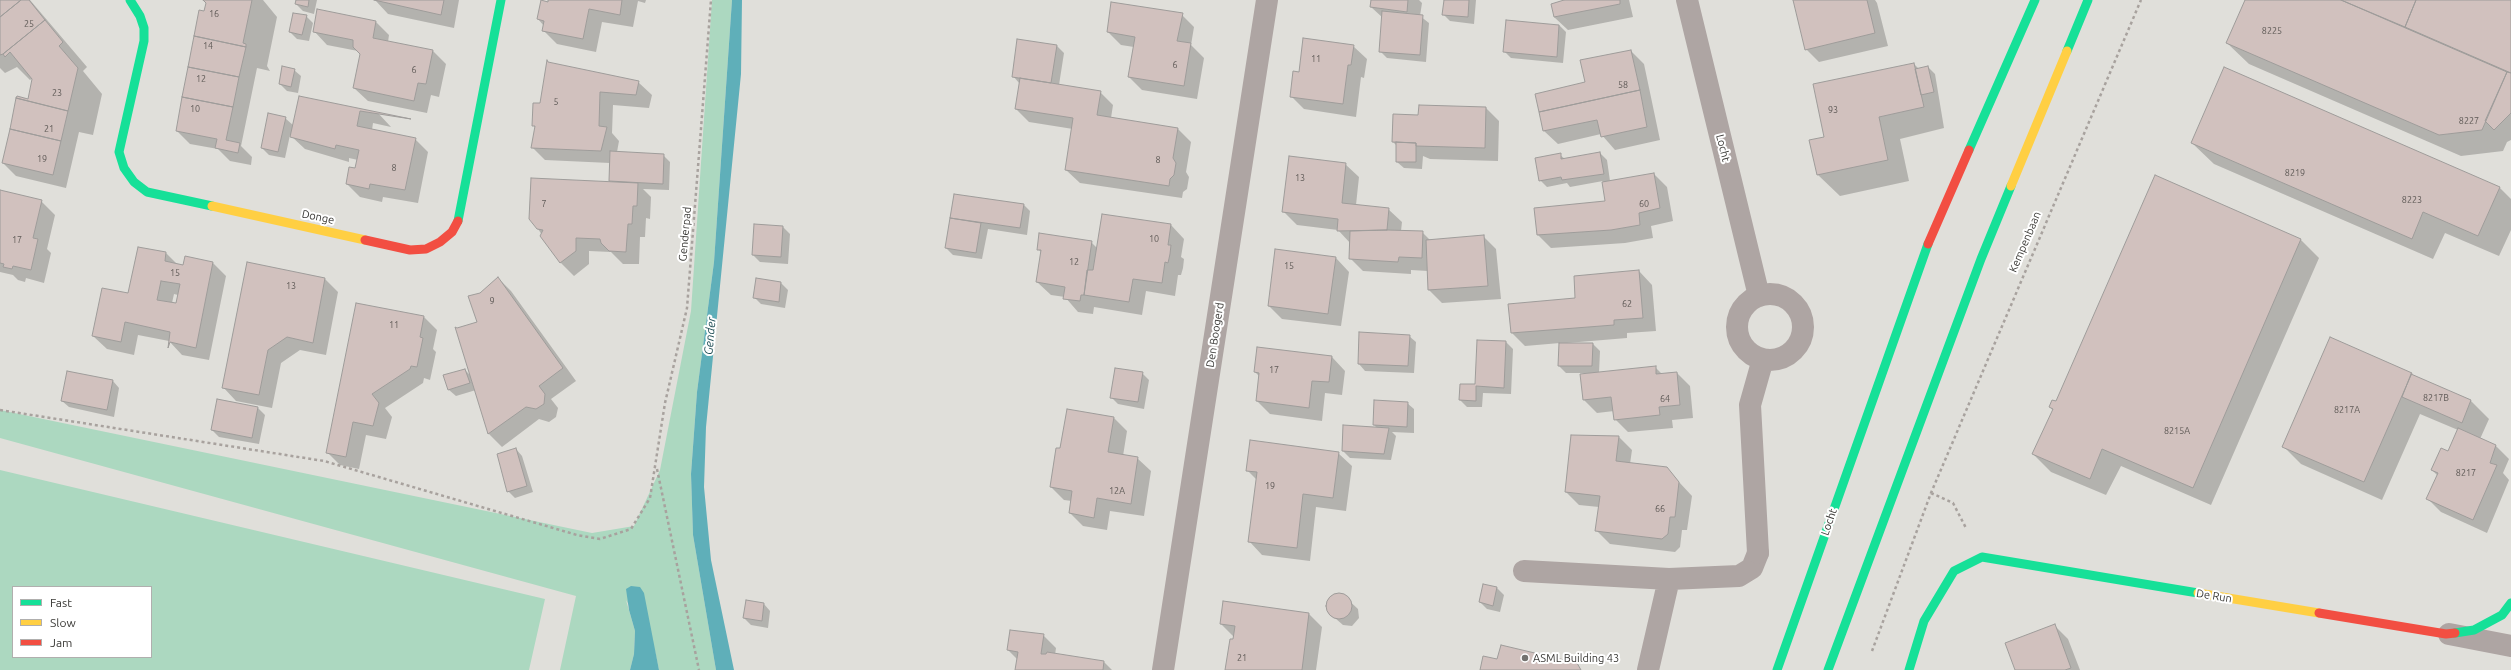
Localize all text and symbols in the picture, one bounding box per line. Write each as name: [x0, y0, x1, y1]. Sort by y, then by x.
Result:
house number: 16: [209, 9, 219, 19]
house number: 25: [24, 19, 34, 29]
house number: 8225: [2262, 26, 2282, 36]
house number: 14: [203, 41, 213, 51]
house number: 11: [1311, 54, 1321, 64]
house number: 6: [1172, 60, 1178, 70]
house number: 6: [411, 65, 417, 75]
house number: 12: [196, 74, 206, 84]
house number: 58: [1618, 80, 1628, 90]
house number: 23: [52, 88, 62, 98]
house number: 5: [553, 97, 559, 107]
house number: 10: [190, 104, 200, 114]
house number: 93: [1828, 105, 1838, 115]
house number: 8227: [2459, 116, 2479, 126]
house number: 21: [44, 124, 54, 134]
street label: Locht: [1713, 133, 1733, 163]
house number: 19: [37, 154, 47, 164]
house number: 8: [1155, 155, 1161, 165]
house number: 8: [391, 163, 397, 173]
house number: 8219: [2285, 168, 2305, 178]
house number: 13: [1295, 173, 1305, 183]
house number: 8223: [2402, 195, 2422, 205]
house number: 7: [541, 199, 547, 209]
house number: 60: [1639, 199, 1649, 209]
street label: Genderpad: [676, 206, 694, 262]
street label: Donge: [301, 207, 335, 227]
street label: Kempenbaan: [2006, 210, 2044, 274]
house number: 10: [1149, 234, 1159, 244]
house number: 17: [12, 235, 22, 245]
house number: 12: [1069, 257, 1079, 267]
house number: 15: [1284, 261, 1294, 271]
house number: 15: [170, 268, 180, 278]
house number: 13: [286, 281, 296, 291]
house number: 9: [489, 296, 495, 306]
house number: 62: [1622, 299, 1632, 309]
street label: Den Boogerd: [1203, 302, 1227, 368]
water label: Gender: [701, 316, 719, 356]
house number: 11: [389, 320, 399, 330]
house number: 17: [1269, 365, 1279, 375]
house number: 8217B: [2423, 393, 2449, 403]
house number: 64: [1660, 394, 1670, 404]
house number: 8217A: [2334, 405, 2360, 415]
house number: 8215A: [2164, 426, 2190, 436]
house number: 8217: [2456, 468, 2476, 478]
house number: 19: [1265, 481, 1275, 491]
house number: 12A: [1109, 486, 1125, 496]
house number: 66: [1655, 504, 1665, 514]
street label: Locht: [1818, 507, 1840, 537]
legend: [12, 586, 152, 658]
street label: De Run: [2195, 587, 2233, 605]
text: Fast: [50, 596, 72, 609]
text: Slow: [50, 616, 76, 629]
text: Jam: [50, 636, 72, 649]
place label: ASML Building 43: [1533, 651, 1619, 665]
house number: 21: [1237, 653, 1247, 663]
marker: ASML Building 43: [1520, 653, 1530, 663]

